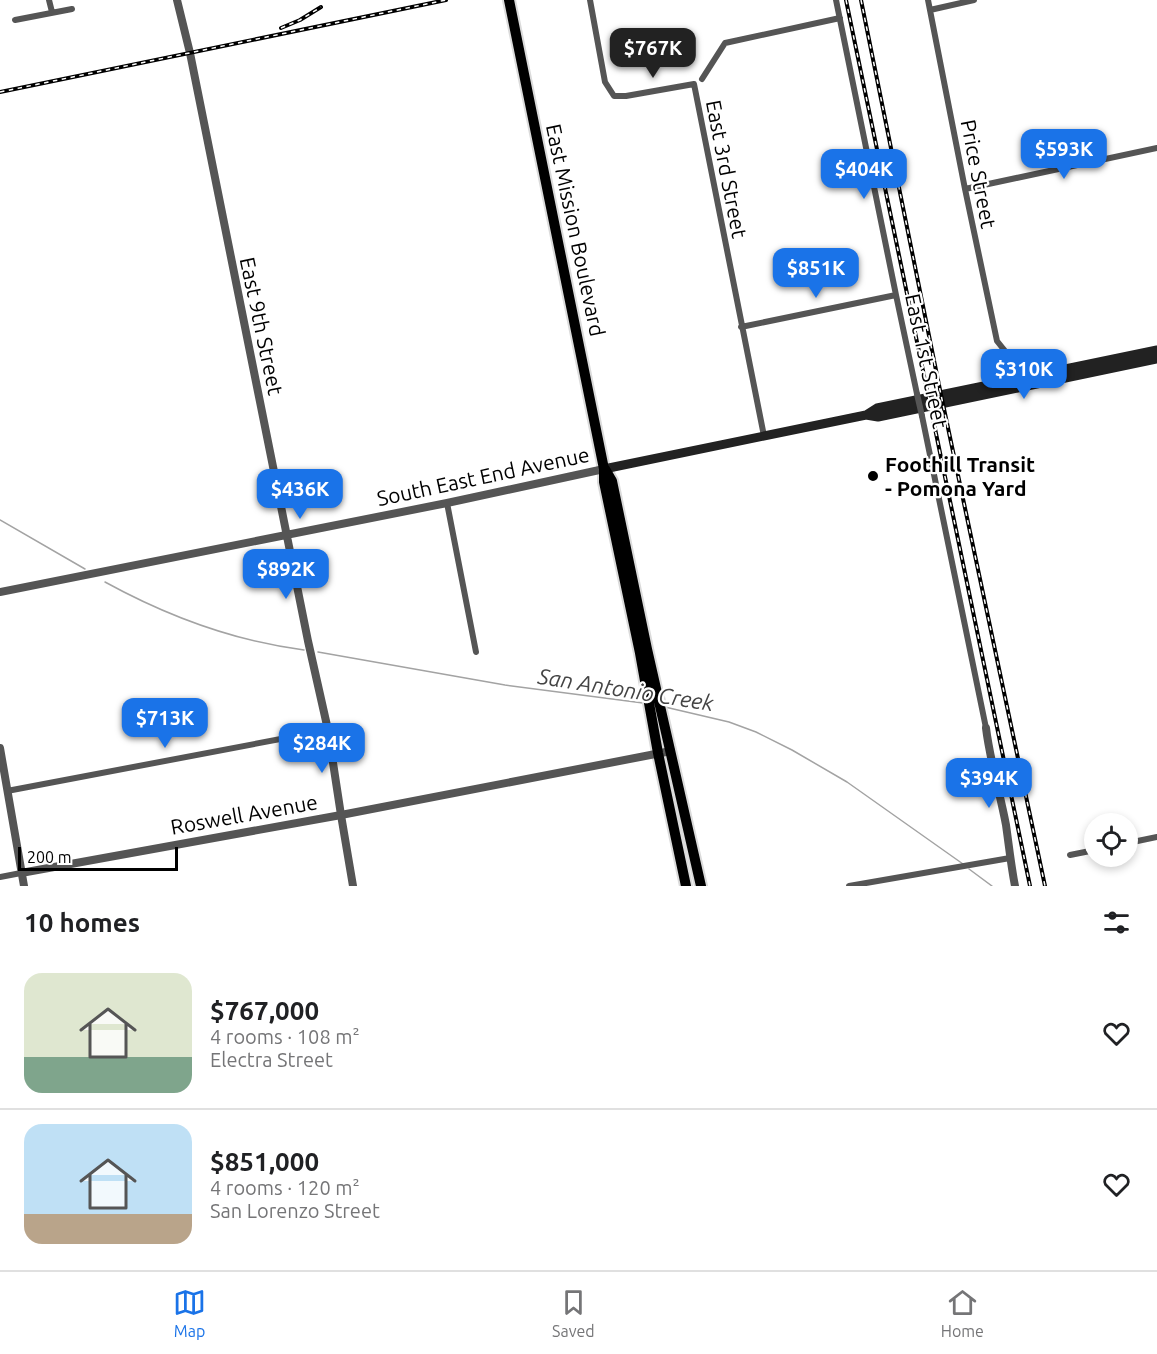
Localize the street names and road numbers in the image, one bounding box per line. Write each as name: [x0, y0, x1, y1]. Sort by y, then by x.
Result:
street label: East 3rd Street: [702, 98, 752, 240]
street label: Price Street: [957, 118, 1001, 230]
street label: East Mission Boulevard: [542, 122, 610, 338]
street label: East 9th Street: [236, 255, 288, 397]
street label: East 1st Street: [901, 291, 953, 431]
street label: South East End Avenue: [375, 442, 591, 510]
street label: Roswell Avenue: [169, 789, 319, 839]

